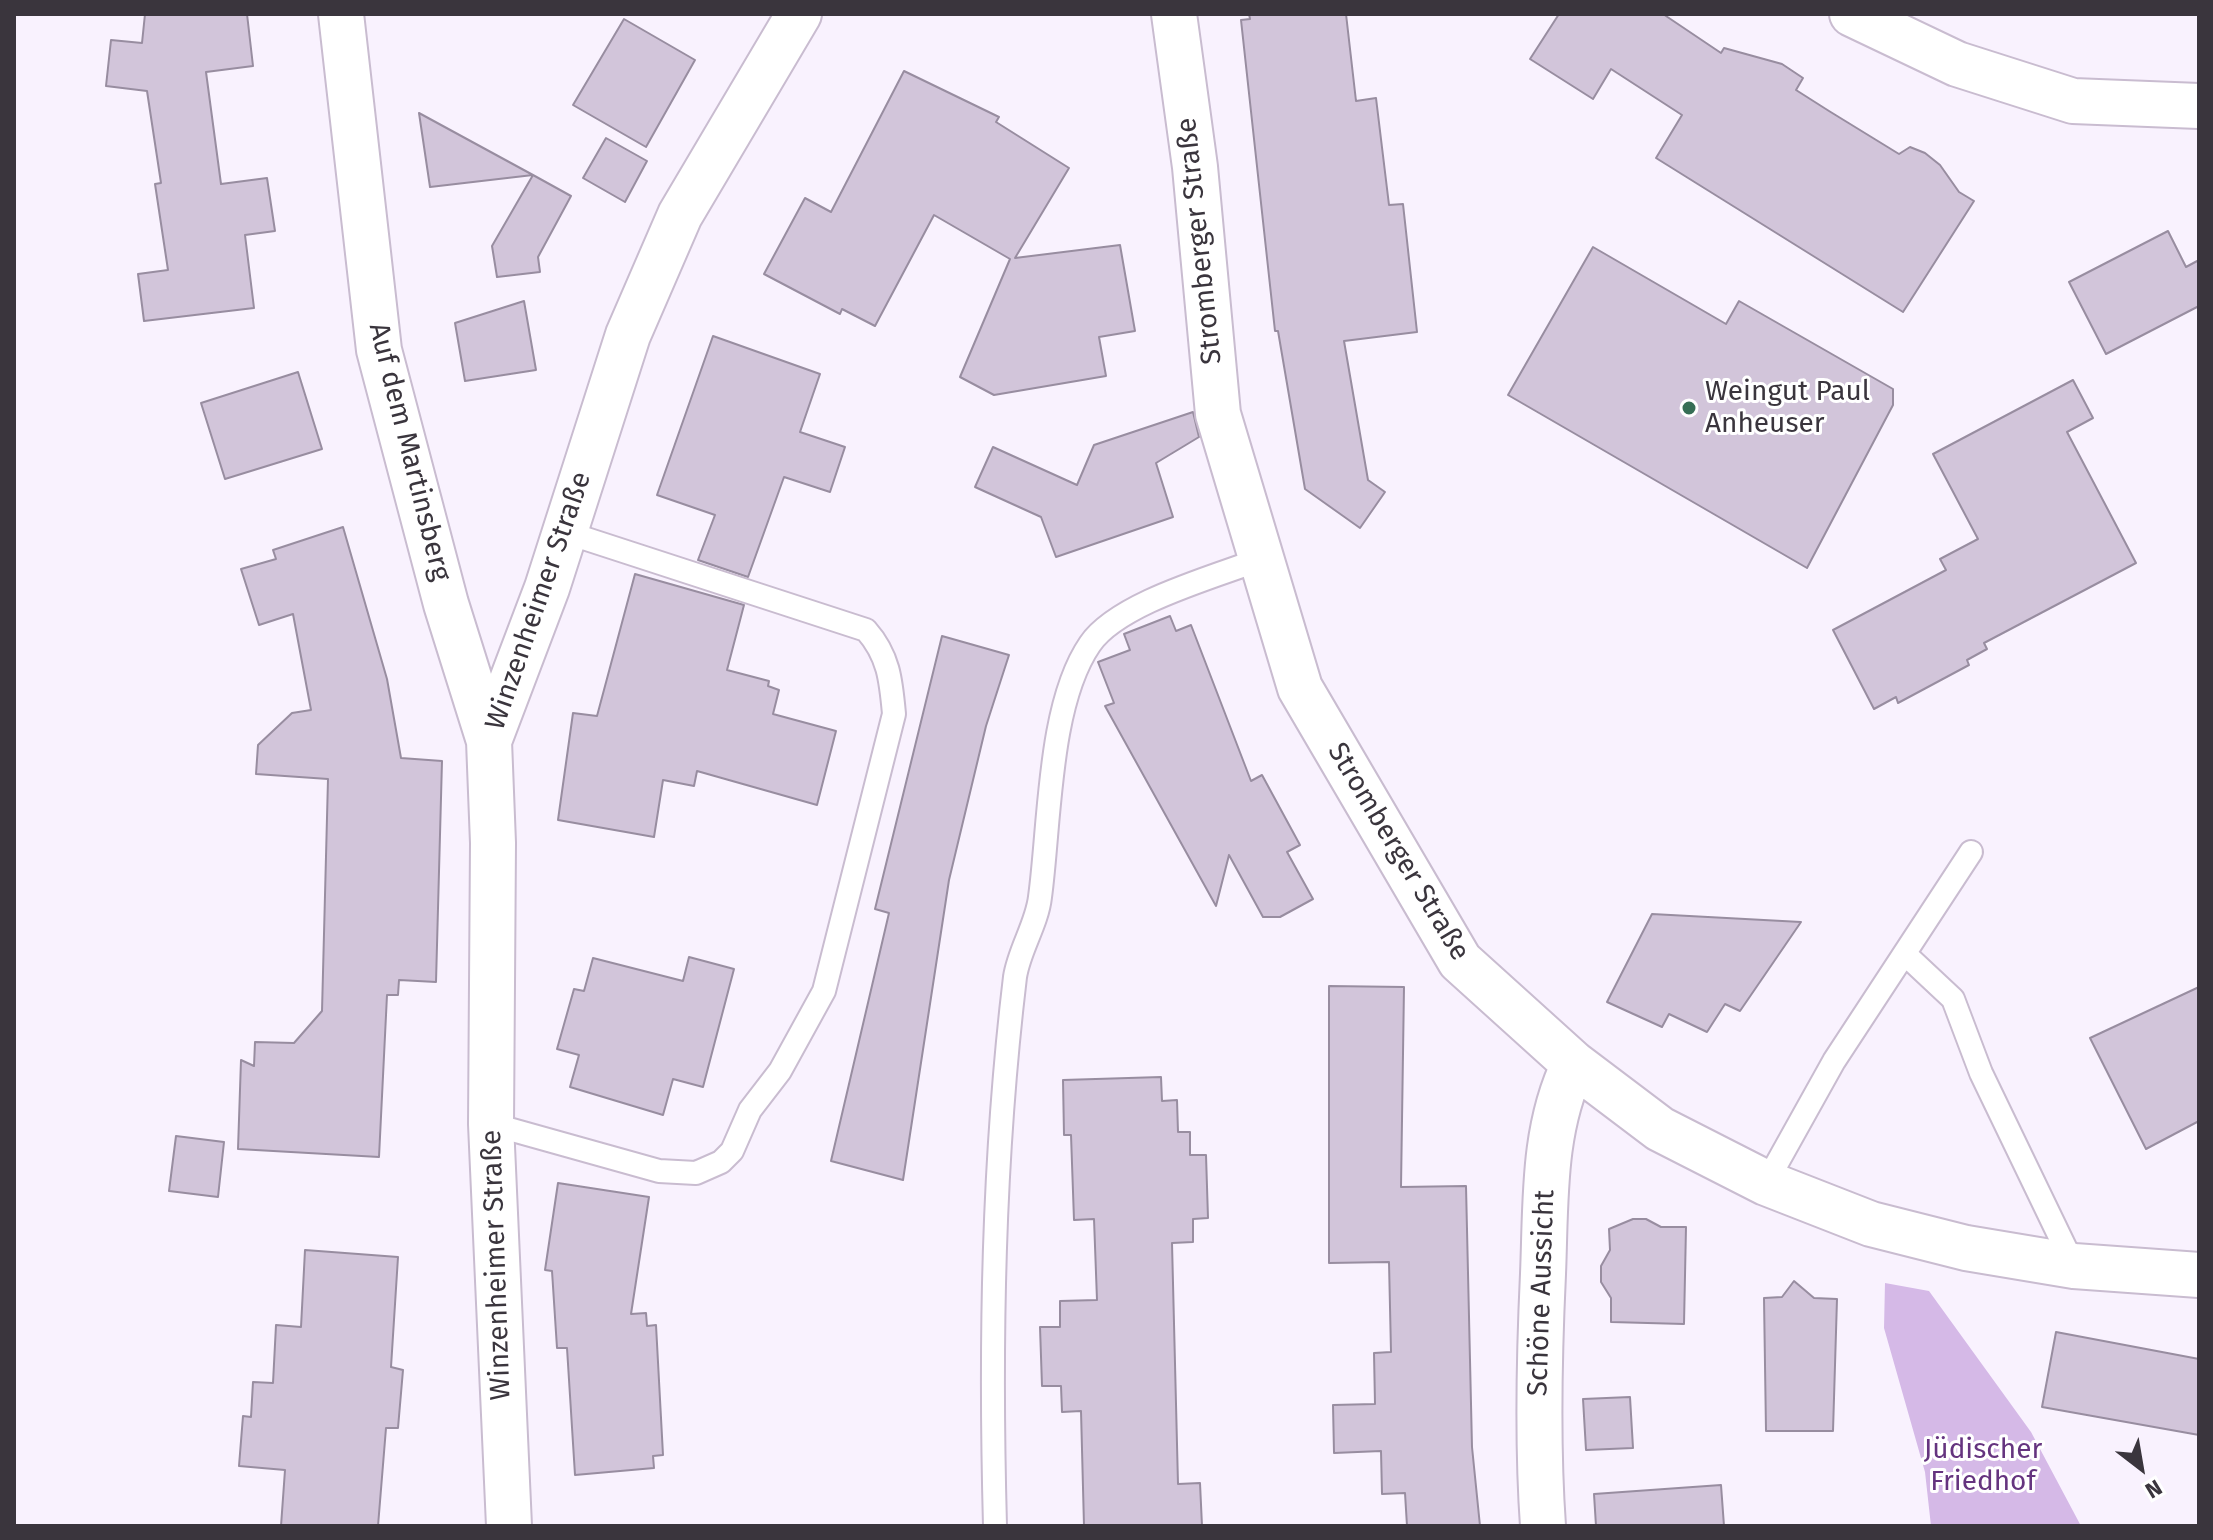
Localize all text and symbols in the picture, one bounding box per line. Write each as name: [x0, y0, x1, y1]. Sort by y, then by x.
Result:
street label: Stromberger Straße: [1170, 116, 1230, 366]
street label: Auf dem Martinsberg: [361, 320, 457, 584]
place label: Weingut Paul Anheuser: [1705, 375, 1870, 441]
marker: Weingut Paul Anheuser: [1680, 399, 1698, 417]
street label: Winzenheimer Straße: [479, 468, 599, 734]
street label: Stromberger Straße: [1320, 737, 1476, 967]
street label: Winzenheimer Straße: [475, 1129, 519, 1401]
street label: Schöne Aussicht: [1522, 1189, 1562, 1397]
north arrow: [2101, 1428, 2181, 1508]
park label: Jüdischer Friedhof: [1924, 1433, 2042, 1499]
text: N: [2140, 1474, 2167, 1504]

